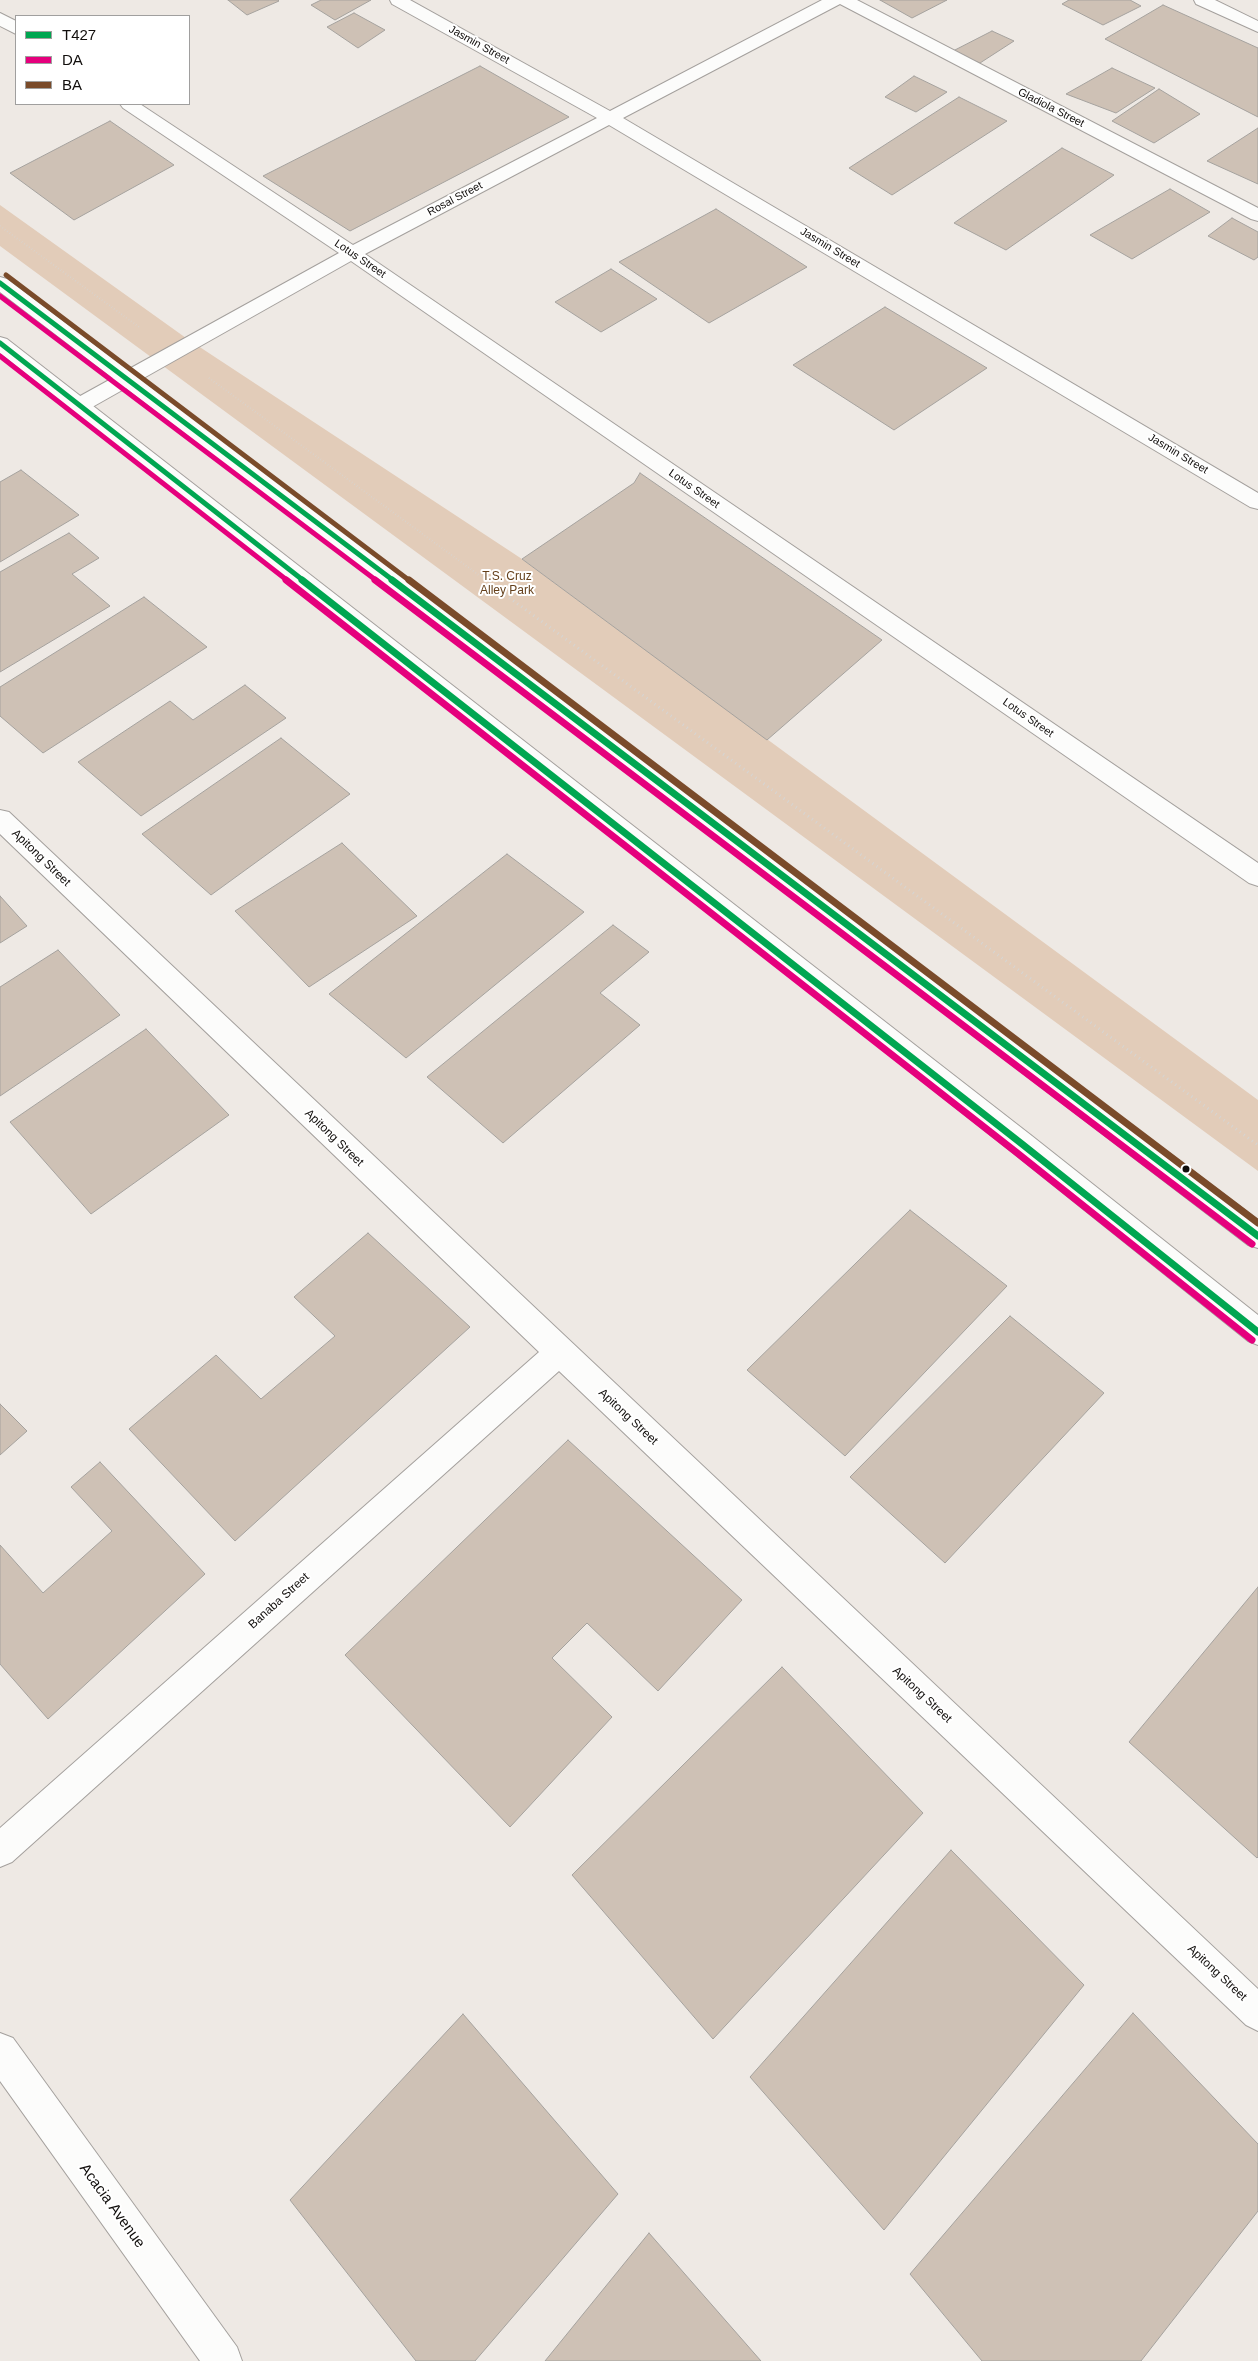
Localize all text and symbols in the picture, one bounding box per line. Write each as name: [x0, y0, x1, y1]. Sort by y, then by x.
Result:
legend: [15, 15, 190, 105]
street label: Jasmin Street: [446, 23, 512, 67]
text: T427: [62, 26, 96, 43]
text: DA: [62, 51, 83, 68]
text: BA: [62, 76, 82, 93]
street label: Gladiola Street: [1016, 86, 1086, 130]
street label: Rosal Street: [425, 179, 485, 219]
street label: Jasmin Street: [798, 225, 862, 271]
street label: Lotus Street: [332, 237, 388, 281]
street label: Jasmin Street: [1146, 431, 1210, 477]
street label: Lotus Street: [666, 467, 722, 511]
park label: T.S. Cruz Alley Park: [480, 570, 534, 598]
street label: Lotus Street: [1000, 696, 1056, 740]
street label: Apitong Street: [9, 826, 73, 890]
street label: Apitong Street: [302, 1106, 366, 1170]
unlabelled marker: [1181, 1164, 1191, 1174]
street label: Apitong Street: [595, 1386, 661, 1448]
street label: Banaba Street: [246, 1570, 312, 1632]
street label: Apitong Street: [889, 1664, 955, 1726]
street label: Apitong Street: [1184, 1942, 1250, 2004]
street label: Acacia Avenue: [75, 2160, 149, 2252]

